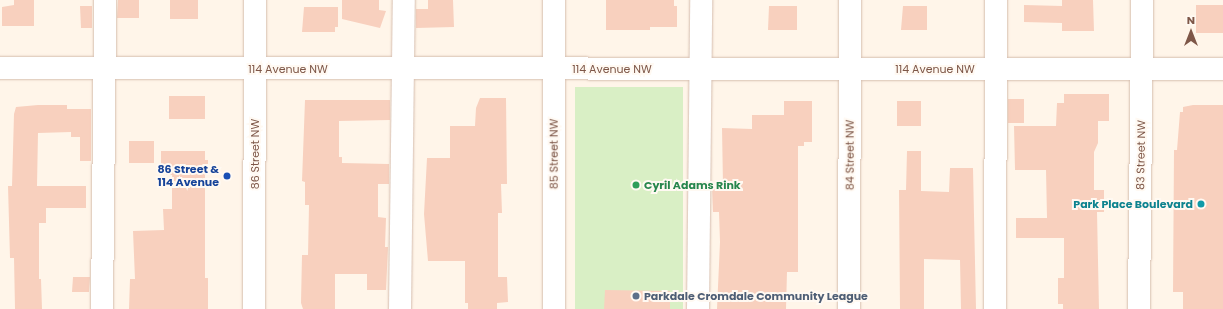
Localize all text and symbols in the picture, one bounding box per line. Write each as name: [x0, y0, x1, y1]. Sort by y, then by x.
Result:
north arrow: [1171, 12, 1211, 52]
text: N: [1187, 12, 1195, 28]
street label: 114 Avenue NW: [248, 62, 328, 76]
street label: 114 Avenue NW: [572, 62, 652, 76]
street label: 114 Avenue NW: [895, 62, 975, 76]
street label: 86 Street NW: [248, 119, 262, 189]
street label: 85 Street NW: [547, 119, 561, 189]
street label: 84 Street NW: [843, 120, 857, 190]
street label: 83 Street NW: [1134, 120, 1148, 190]
place label: 86 Street & 114 Avenue: [157, 163, 219, 189]
marker: 86 Street & 114 Avenue: [222, 171, 232, 181]
place label: Cyril Adams Rink: [644, 178, 741, 192]
marker: Cyril Adams Rink: [631, 180, 641, 190]
place label: Park Place Boulevard: [1073, 197, 1193, 211]
marker: Park Place Boulevard: [1196, 199, 1206, 209]
place label: Parkdale Cromdale Community League: [644, 289, 868, 303]
marker: Parkdale Cromdale Community League: [631, 291, 641, 301]

